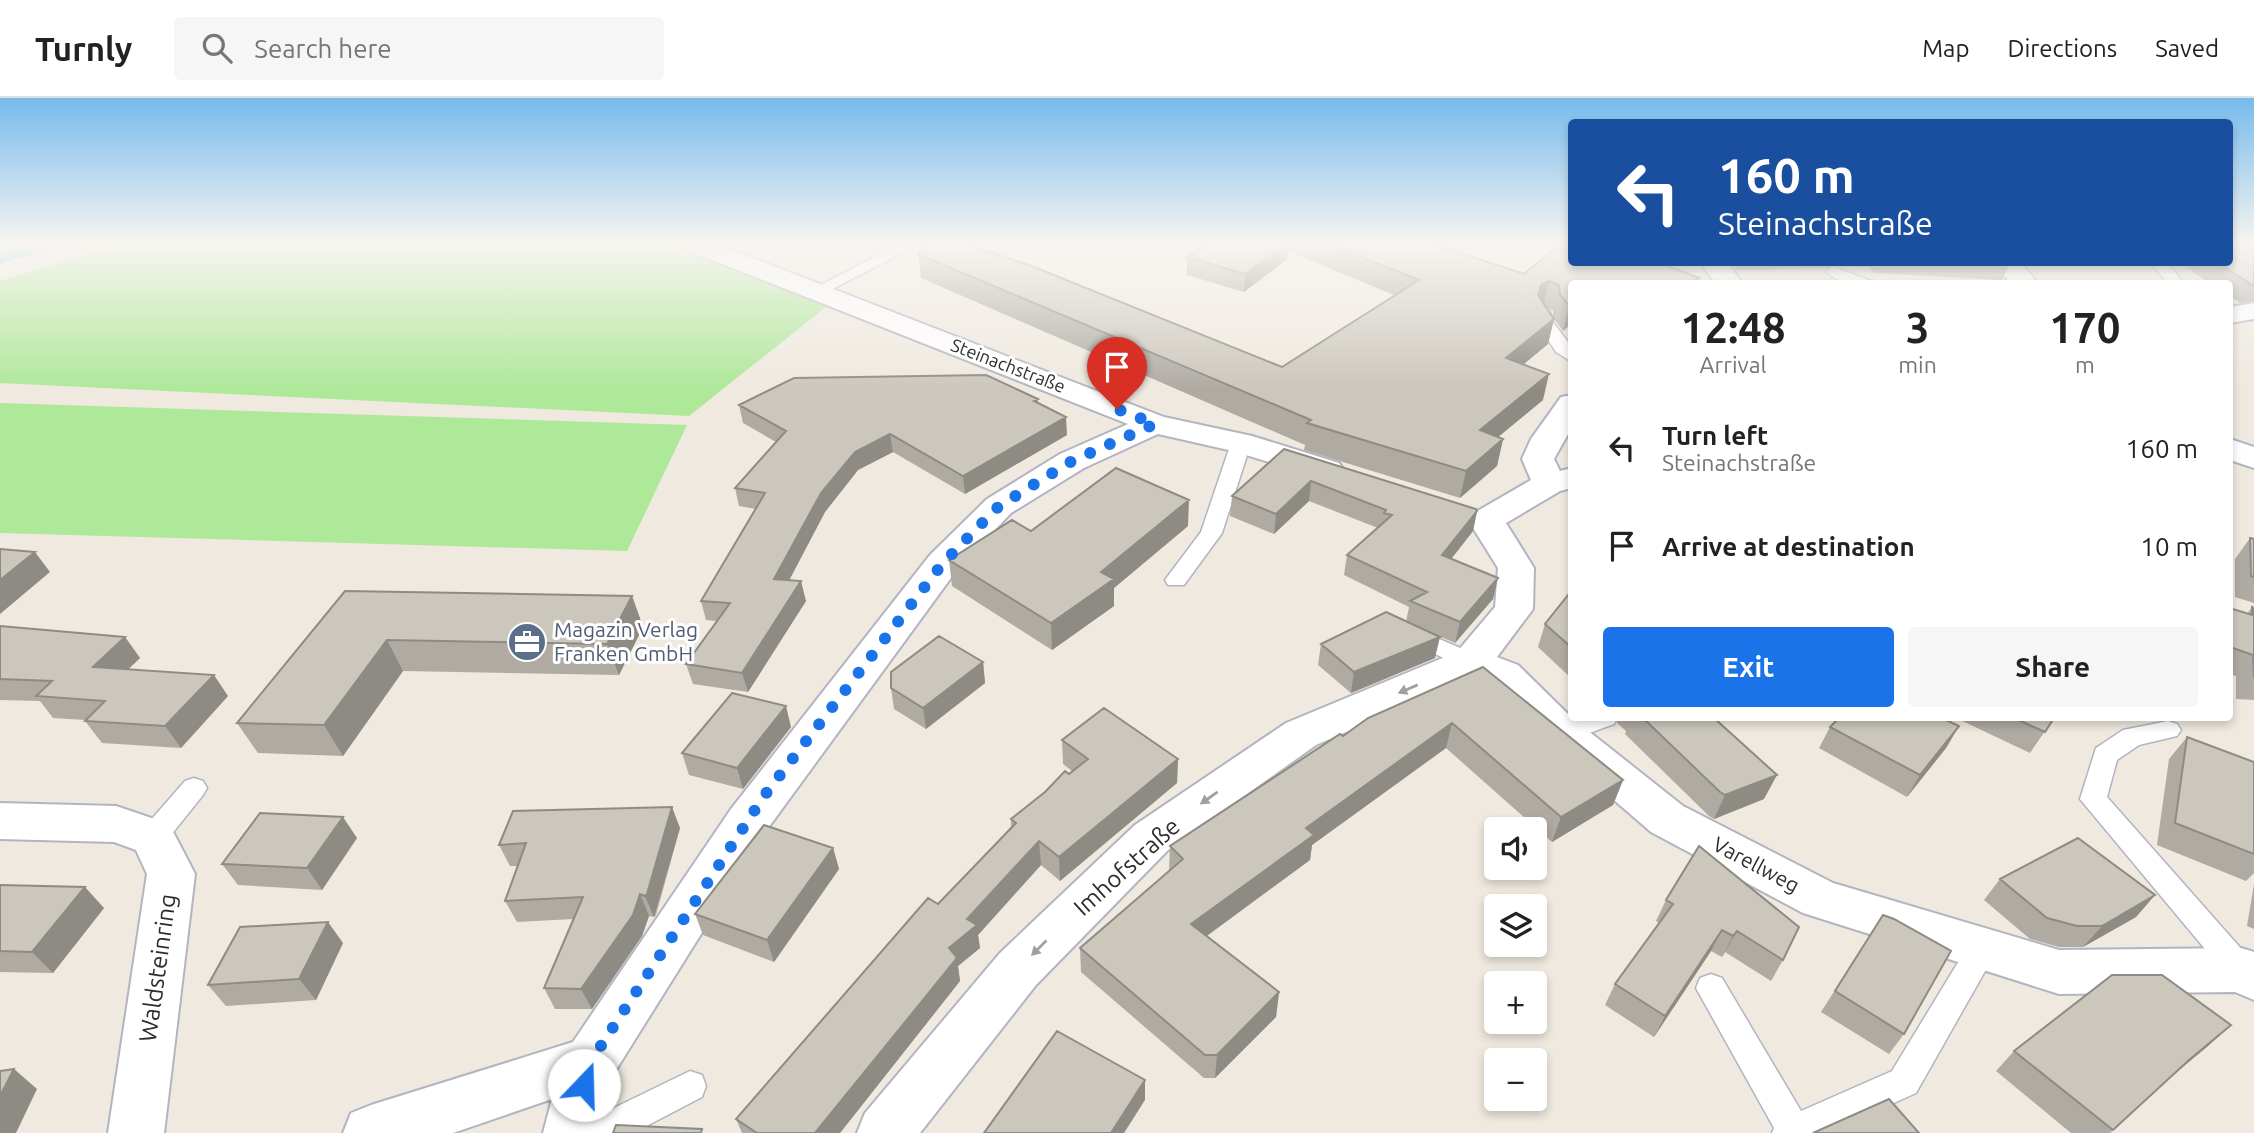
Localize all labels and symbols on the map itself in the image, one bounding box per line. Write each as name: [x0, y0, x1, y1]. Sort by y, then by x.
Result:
street label: Steinachstraße: [948, 334, 1068, 396]
pin: [1087, 337, 1147, 409]
place label: Magazin Verlag Franken GmbH: [554, 617, 698, 665]
office icon: Magazin Verlag Franken GmbH: [506, 621, 548, 663]
one-way arrow: [1397, 684, 1418, 695]
one-way arrow: [1200, 791, 1218, 805]
street label: Imhofstraße: [1068, 812, 1185, 921]
street label: Varellweg: [1709, 831, 1804, 897]
street label: Waldsteinring: [134, 892, 181, 1044]
one-way arrow: [1032, 939, 1048, 956]
position arrow: [547, 1048, 621, 1122]

